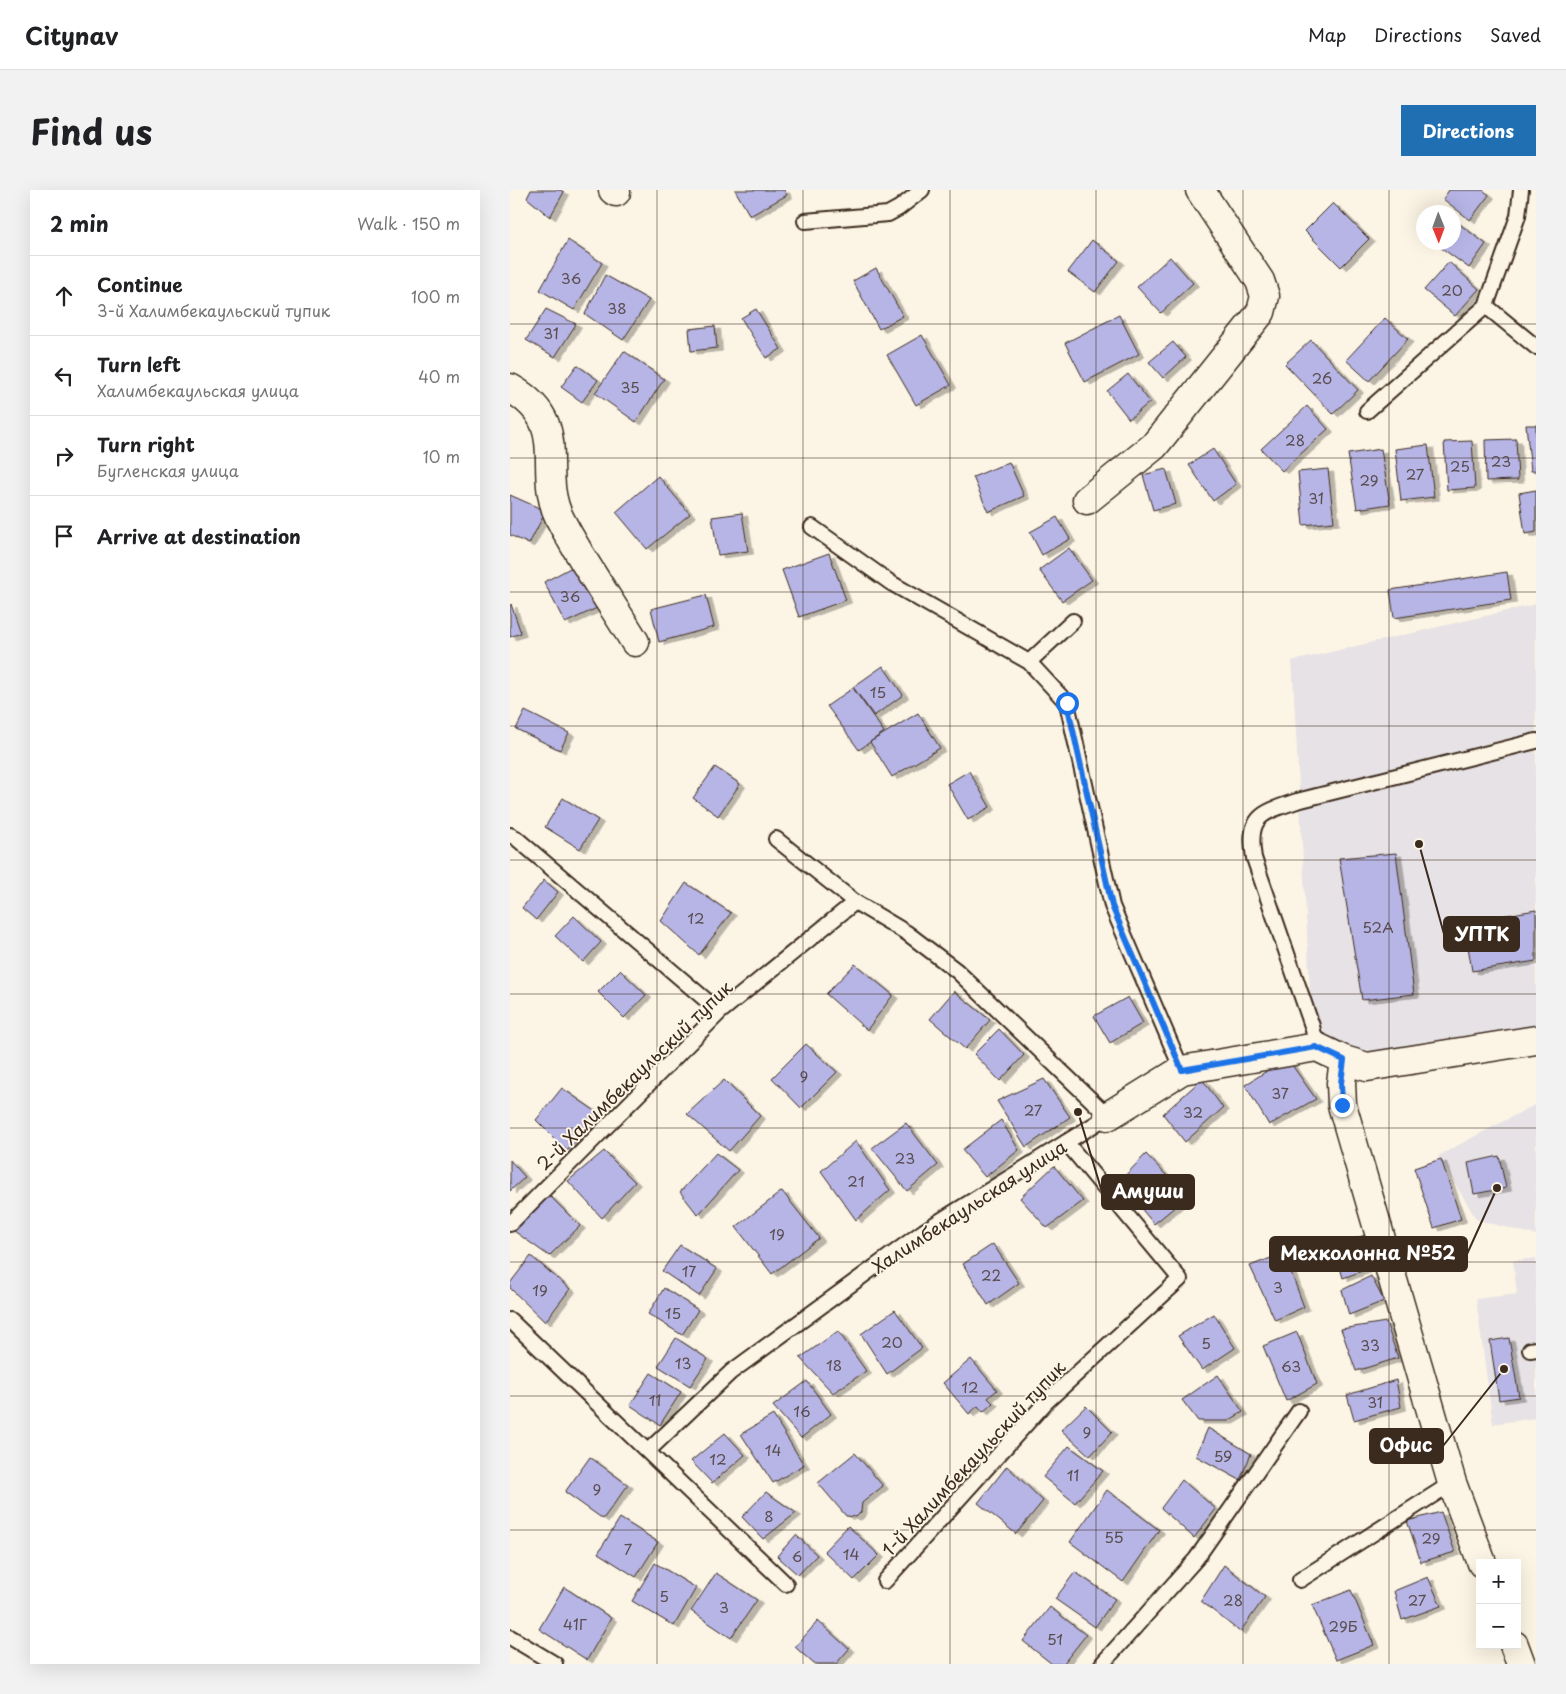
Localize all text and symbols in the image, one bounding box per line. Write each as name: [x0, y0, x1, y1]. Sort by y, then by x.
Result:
text: Citynav: [25, 17, 118, 53]
text: Map: [1308, 21, 1346, 48]
text: Directions: [1374, 21, 1462, 48]
text: Saved: [1490, 21, 1541, 48]
text: Find us: [30, 104, 152, 157]
button: Directions: [1401, 105, 1536, 156]
north arrow: [1416, 205, 1461, 250]
text: 2 min: [50, 207, 109, 239]
text: Walk · 150 m: [357, 211, 460, 235]
house number: 36: [561, 266, 581, 289]
text: Continue: [97, 270, 183, 298]
house number: 20: [1441, 278, 1463, 301]
icon: ahead: [50, 282, 78, 310]
text: 100 m: [411, 284, 460, 308]
house number: 38: [607, 296, 627, 319]
text: 3-й Халимбекаульский тупик: [97, 298, 330, 322]
house number: 31: [543, 321, 559, 344]
text: Turn left: [97, 350, 181, 378]
icon: left: [50, 362, 78, 390]
text: 40 m: [418, 364, 460, 388]
house number: 26: [1312, 366, 1332, 389]
house number: 35: [620, 375, 640, 398]
text: Халимбекаульская улица: [97, 378, 299, 402]
house number: 28: [1285, 428, 1305, 451]
text: Turn right: [97, 430, 195, 458]
icon: right: [50, 442, 78, 470]
text: 10 m: [423, 444, 460, 468]
house number: 23: [1491, 449, 1511, 472]
house number: 25: [1450, 454, 1470, 477]
text: Бугленская улица: [97, 458, 239, 482]
house number: 27: [1406, 462, 1425, 485]
house number: 29: [1359, 468, 1379, 491]
house number: 31: [1308, 486, 1324, 509]
icon: arrive: [50, 522, 78, 550]
text: Arrive at destination: [97, 522, 301, 550]
house number: 36: [560, 584, 580, 607]
house number: 15: [870, 680, 886, 703]
route start: [1056, 692, 1079, 715]
house number: 12: [687, 906, 705, 929]
house number: 52А: [1362, 915, 1394, 938]
callout: УПТК: [1444, 917, 1519, 951]
text: УПТК: [1454, 919, 1509, 947]
street label: 2-й Халимбекаульский тупик: [530, 974, 738, 1176]
house number: 9: [800, 1064, 808, 1087]
house number: 37: [1271, 1081, 1289, 1104]
route end: [1331, 1094, 1354, 1117]
house number: 27: [1024, 1098, 1043, 1121]
house number: 32: [1183, 1100, 1203, 1123]
street label: Халимбекаульская улица: [866, 1132, 1072, 1279]
house number: 23: [895, 1146, 915, 1169]
house number: 21: [847, 1169, 865, 1192]
callout: Амуши: [1102, 1175, 1194, 1209]
text: Амуши: [1112, 1176, 1184, 1204]
house number: 19: [769, 1222, 785, 1245]
callout: Мехколонна №52: [1270, 1237, 1467, 1271]
text: Мехколонна №52: [1280, 1238, 1456, 1266]
house number: 17: [682, 1259, 696, 1282]
house number: 22: [981, 1263, 1001, 1286]
house number: 3: [1273, 1275, 1283, 1298]
house number: 19: [532, 1278, 548, 1301]
house number: 15: [665, 1301, 681, 1324]
house number: 20: [881, 1330, 903, 1353]
house number: 5: [1201, 1331, 1211, 1354]
house number: 33: [1360, 1333, 1380, 1356]
house number: 13: [675, 1351, 691, 1374]
house number: 18: [826, 1353, 842, 1376]
street label: 1-й Халимбекаульский тупик: [875, 1354, 1071, 1562]
house number: 63: [1281, 1354, 1301, 1377]
house number: 12: [961, 1375, 979, 1398]
house number: 11: [649, 1388, 661, 1411]
house number: 31: [1367, 1390, 1383, 1413]
house number: 16: [793, 1399, 811, 1422]
house number: 9: [1083, 1420, 1091, 1443]
callout: Офис: [1370, 1429, 1443, 1463]
text: Офис: [1379, 1430, 1433, 1458]
house number: 14: [765, 1438, 781, 1461]
house number: 59: [1214, 1444, 1232, 1467]
house number: 12: [709, 1447, 727, 1470]
house number: 11: [1067, 1463, 1079, 1486]
house number: 9: [593, 1477, 601, 1500]
house number: 8: [764, 1504, 774, 1527]
house number: 55: [1104, 1525, 1124, 1548]
house number: 29: [1421, 1526, 1441, 1549]
house number: 7: [624, 1537, 633, 1560]
house number: 14: [843, 1542, 859, 1565]
house number: 6: [792, 1544, 802, 1567]
map controls: [1476, 1559, 1521, 1649]
button: +: [1476, 1559, 1521, 1604]
house number: 5: [659, 1584, 669, 1607]
house number: 28: [1223, 1588, 1243, 1611]
house number: 27: [1408, 1588, 1427, 1611]
house number: 3: [719, 1595, 729, 1618]
button: −: [1476, 1604, 1521, 1649]
house number: 41Г: [563, 1612, 588, 1635]
house number: 29Б: [1329, 1614, 1358, 1637]
house number: 51: [1047, 1627, 1063, 1650]

